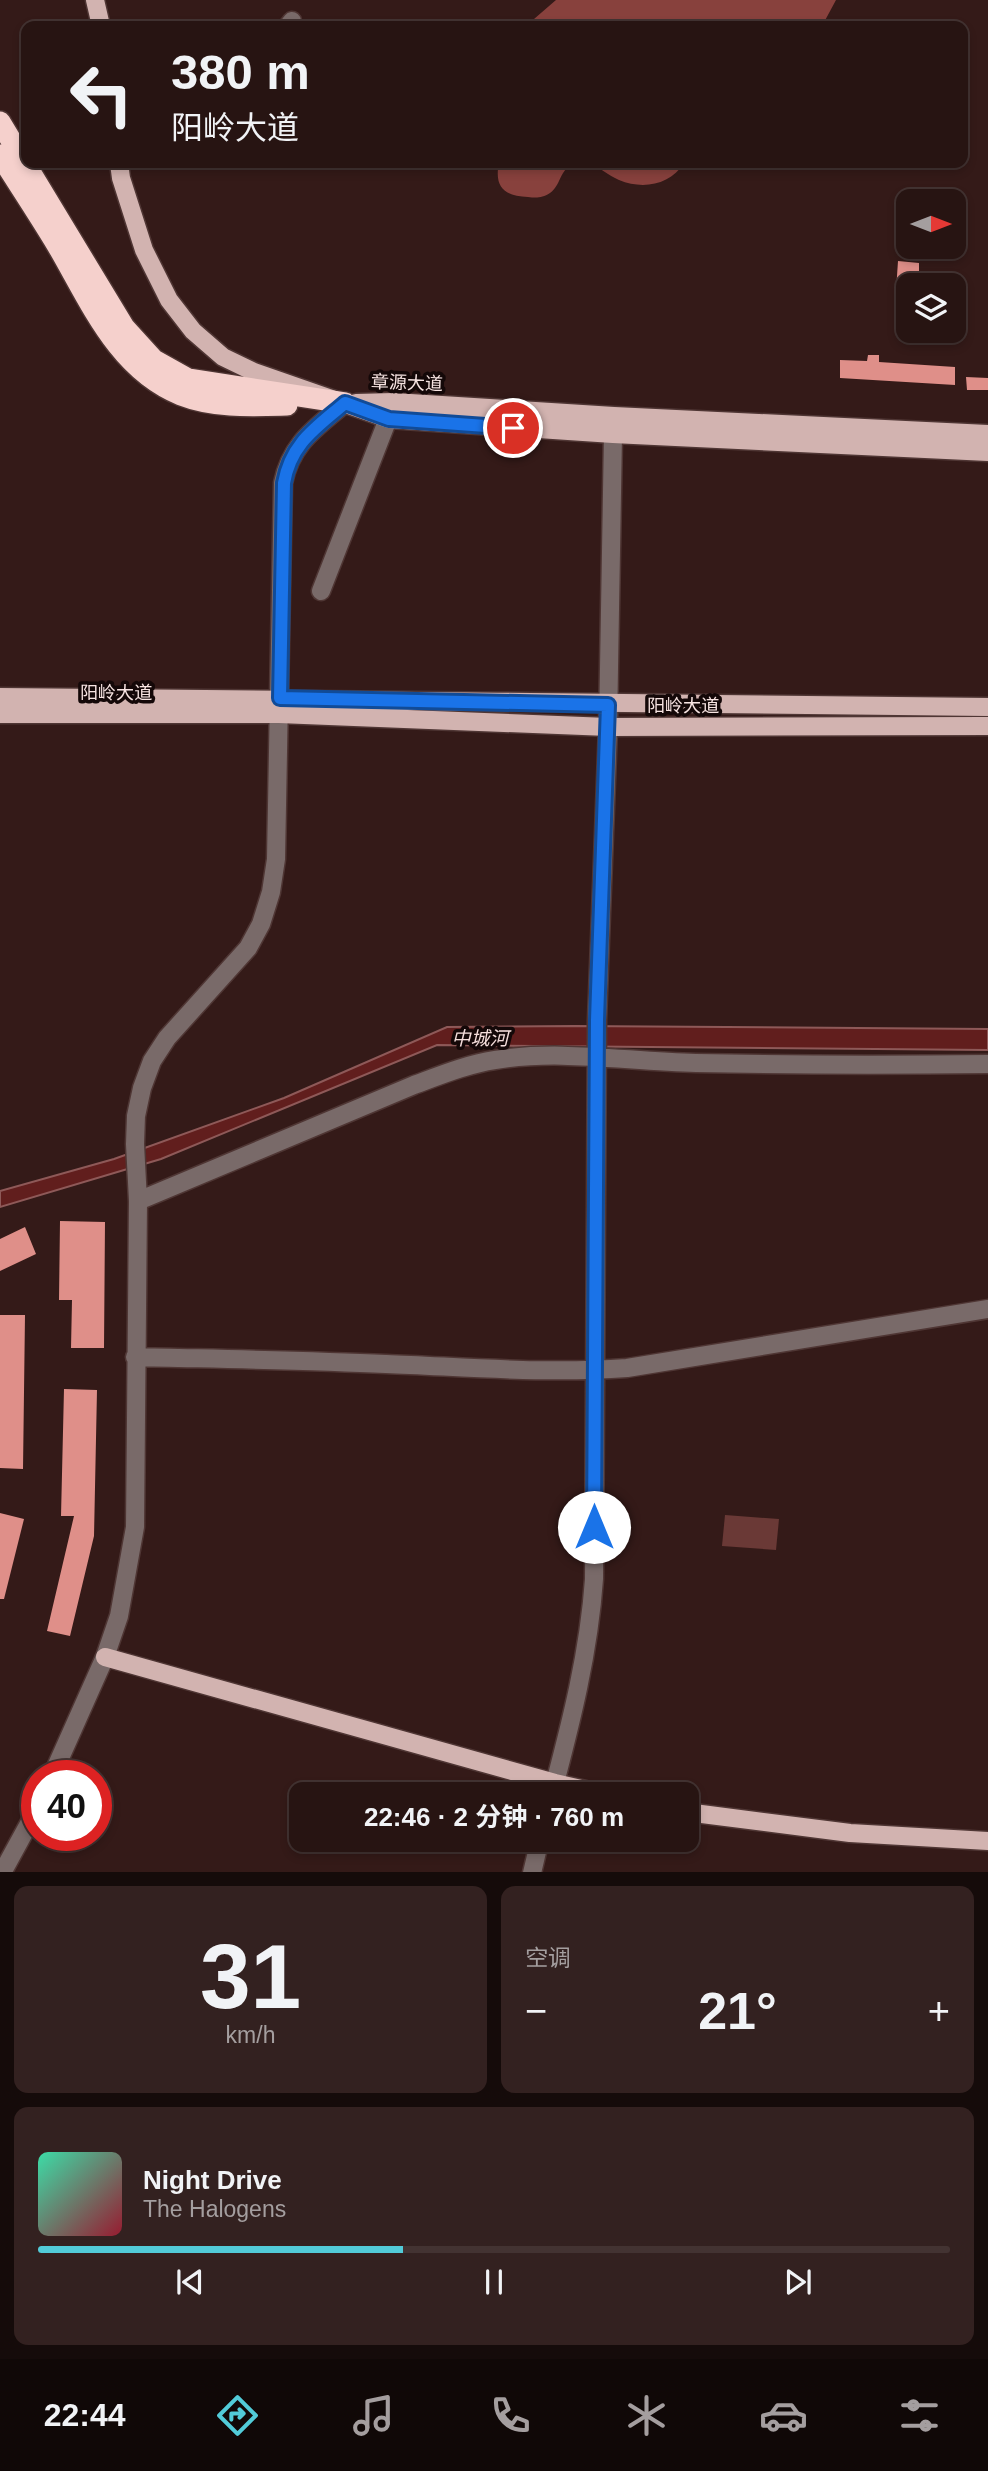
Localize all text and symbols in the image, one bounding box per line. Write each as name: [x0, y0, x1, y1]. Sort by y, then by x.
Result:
text: 380 m: [171, 45, 310, 99]
icon: left: [56, 49, 147, 140]
text: 阳岭大道: [171, 110, 299, 146]
north arrow: [896, 189, 966, 259]
map controls: [896, 189, 966, 343]
button: layers: [896, 273, 966, 343]
street label: 章源大道: [371, 372, 443, 394]
pin: [483, 398, 543, 458]
icon: arrive: [494, 409, 532, 447]
street label: 阳岭大道: [80, 683, 152, 703]
street label: 阳岭大道: [647, 696, 719, 716]
water label: 中城河: [451, 1028, 512, 1049]
position arrow: [557, 1490, 631, 1564]
speed limit sign: 40: [21, 1760, 112, 1851]
text: 22:46 · 2 分钟 · 760 m: [364, 1802, 624, 1832]
text: 31: [200, 1926, 301, 2027]
text: 空调: [525, 1945, 571, 1971]
text: 21°: [698, 1982, 777, 2040]
text: −: [525, 1990, 547, 2032]
text: +: [928, 1990, 950, 2032]
text: km/h: [226, 2022, 275, 2048]
text: Night Drive: [143, 2165, 282, 2195]
text: The Halogens: [143, 2196, 286, 2222]
icon: previous: [171, 2263, 209, 2301]
icon: pause: [475, 2263, 513, 2301]
icon: next: [779, 2263, 817, 2301]
icon: directions: [213, 2391, 262, 2440]
icon: music: [349, 2391, 398, 2440]
icon: phone: [486, 2391, 535, 2440]
icon: climate: [622, 2391, 671, 2440]
icon: car: [759, 2391, 808, 2440]
icon: filters: [895, 2391, 944, 2440]
text: 22:44: [44, 2397, 126, 2433]

